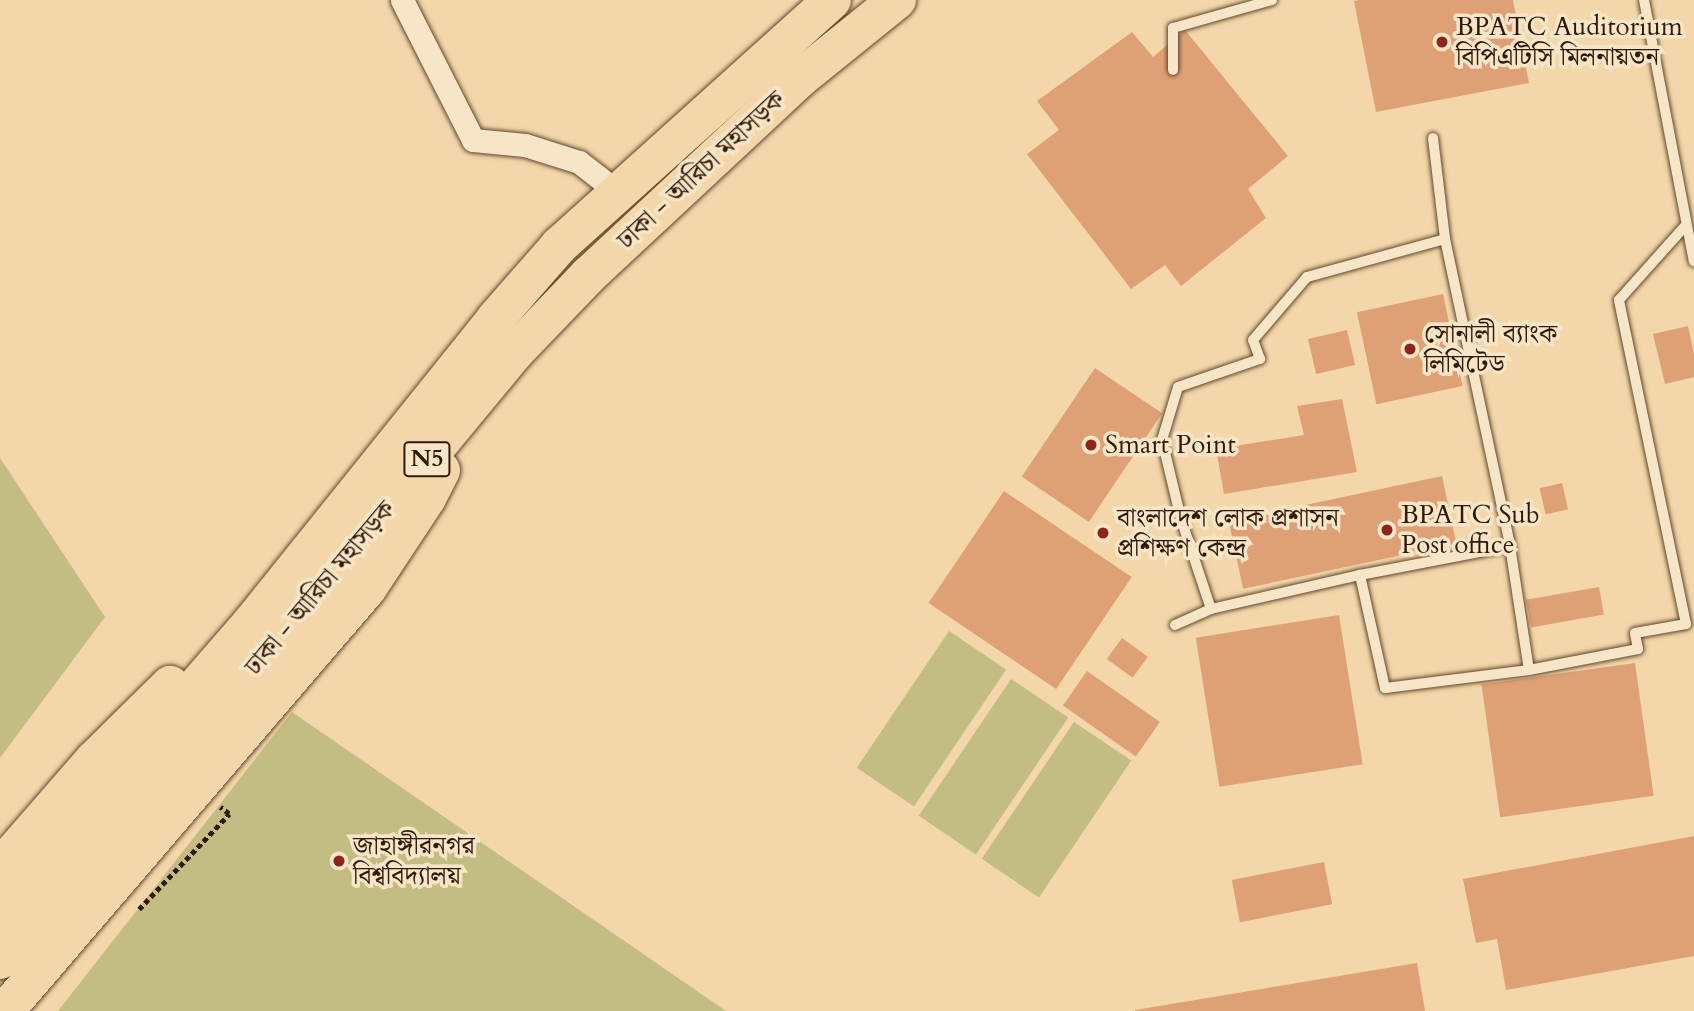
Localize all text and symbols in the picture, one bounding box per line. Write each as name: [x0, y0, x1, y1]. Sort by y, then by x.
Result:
place label: BPATC Auditorium বিপিএটিসি মিলনায়তন: [1456, 11, 1683, 72]
marker: BPATC Auditorium বিপিএটিসি মিলনায়তন: [1434, 34, 1450, 50]
street label: ঢাকা - আরিচা মহাসড়ক: [611, 84, 791, 256]
place label: সোনালী ব্যাংক লিমিটেড: [1424, 318, 1557, 380]
marker: সোনালী ব্যাংক লিমিটেড: [1402, 341, 1418, 357]
place label: Smart Point: [1105, 429, 1236, 461]
marker: Smart Point: [1083, 437, 1099, 453]
road number: N5: [402, 438, 452, 480]
street label: ঢাকা - আরিচা মহাসড়ক: [238, 495, 402, 681]
place label: BPATC Sub Post office: [1401, 499, 1540, 560]
place label: বাংলাদেশ লোক প্রশাসন প্রশিক্ষণ কেন্দ্র: [1117, 502, 1339, 564]
marker: BPATC Sub Post office: [1379, 522, 1395, 538]
marker: বাংলাদেশ লোক প্রশাসন প্রশিক্ষণ কেন্দ্র: [1095, 525, 1111, 541]
place label: জাহাঙ্গীরনগর বিশ্ববিদ্যালয়: [353, 830, 475, 892]
marker: জাহাঙ্গীরনগর বিশ্ববিদ্যালয়: [331, 853, 347, 869]

